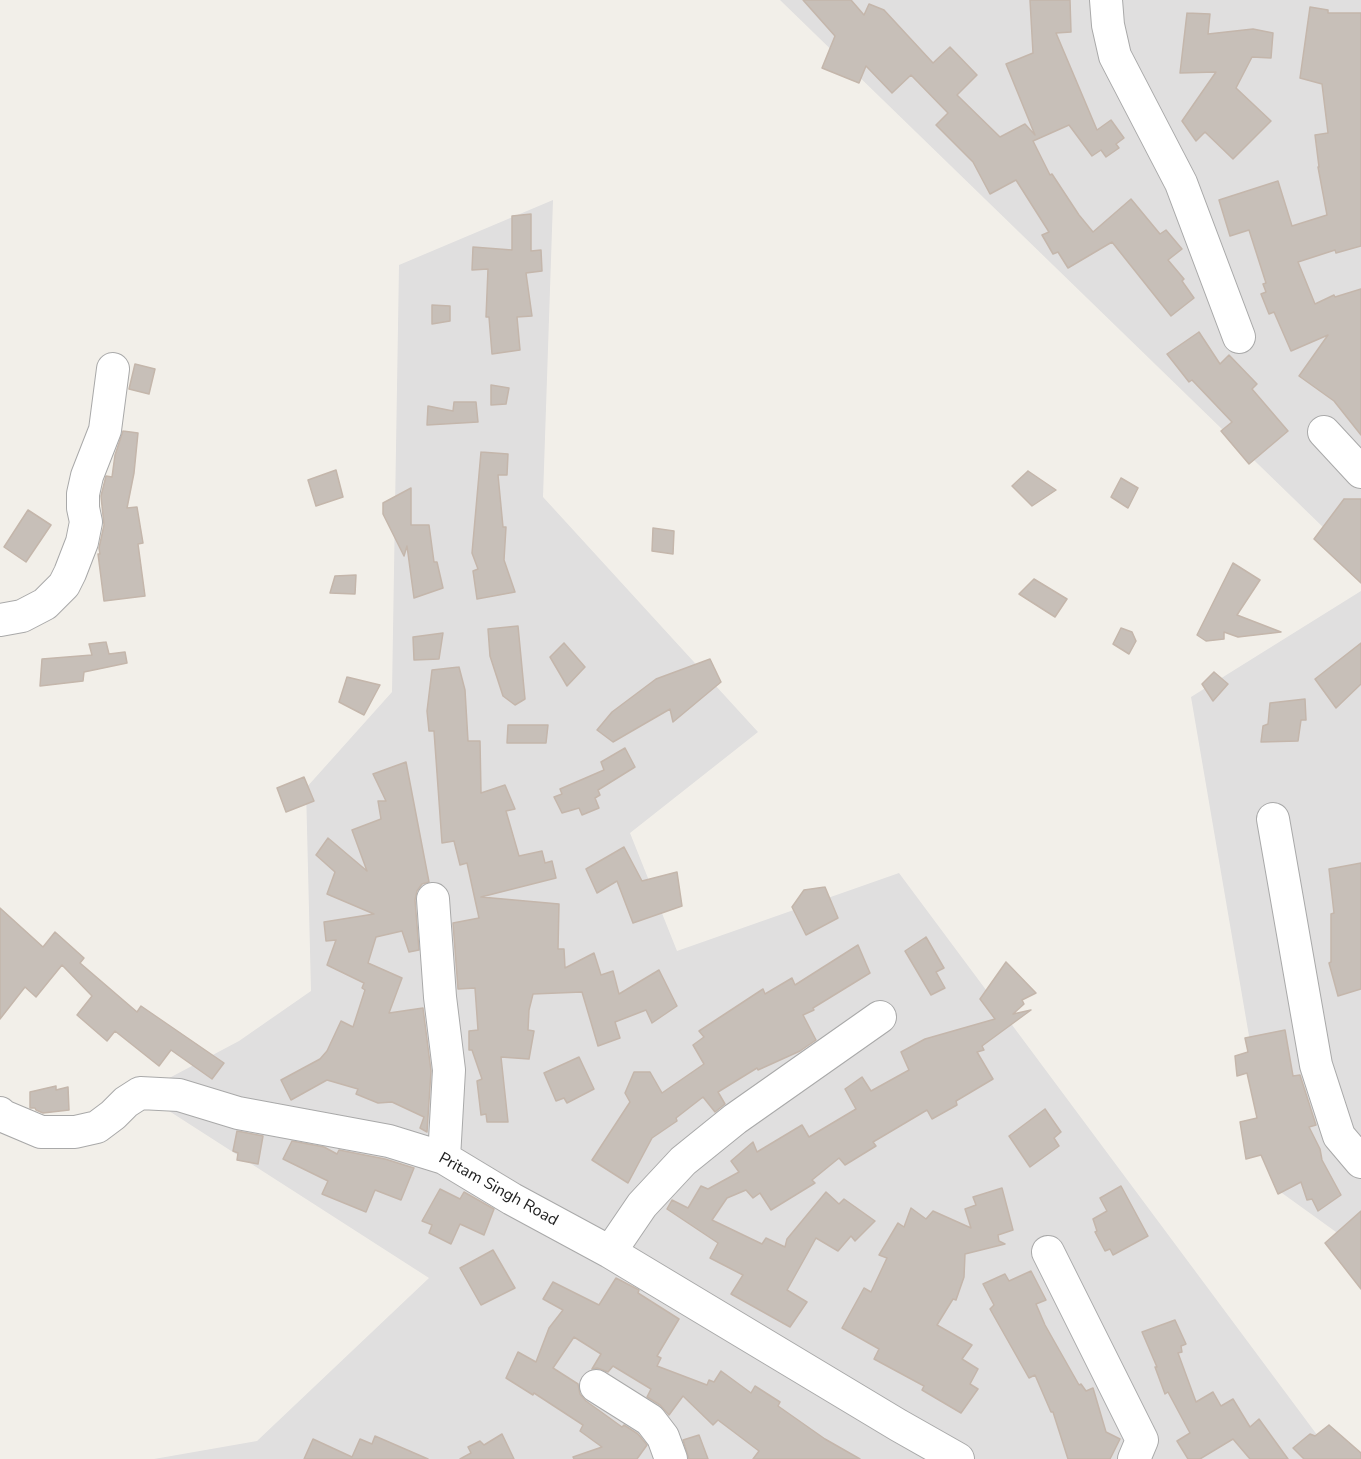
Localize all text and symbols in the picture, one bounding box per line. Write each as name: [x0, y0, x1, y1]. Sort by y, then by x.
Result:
street label: Pritam Singh Road: [435, 1149, 561, 1231]

